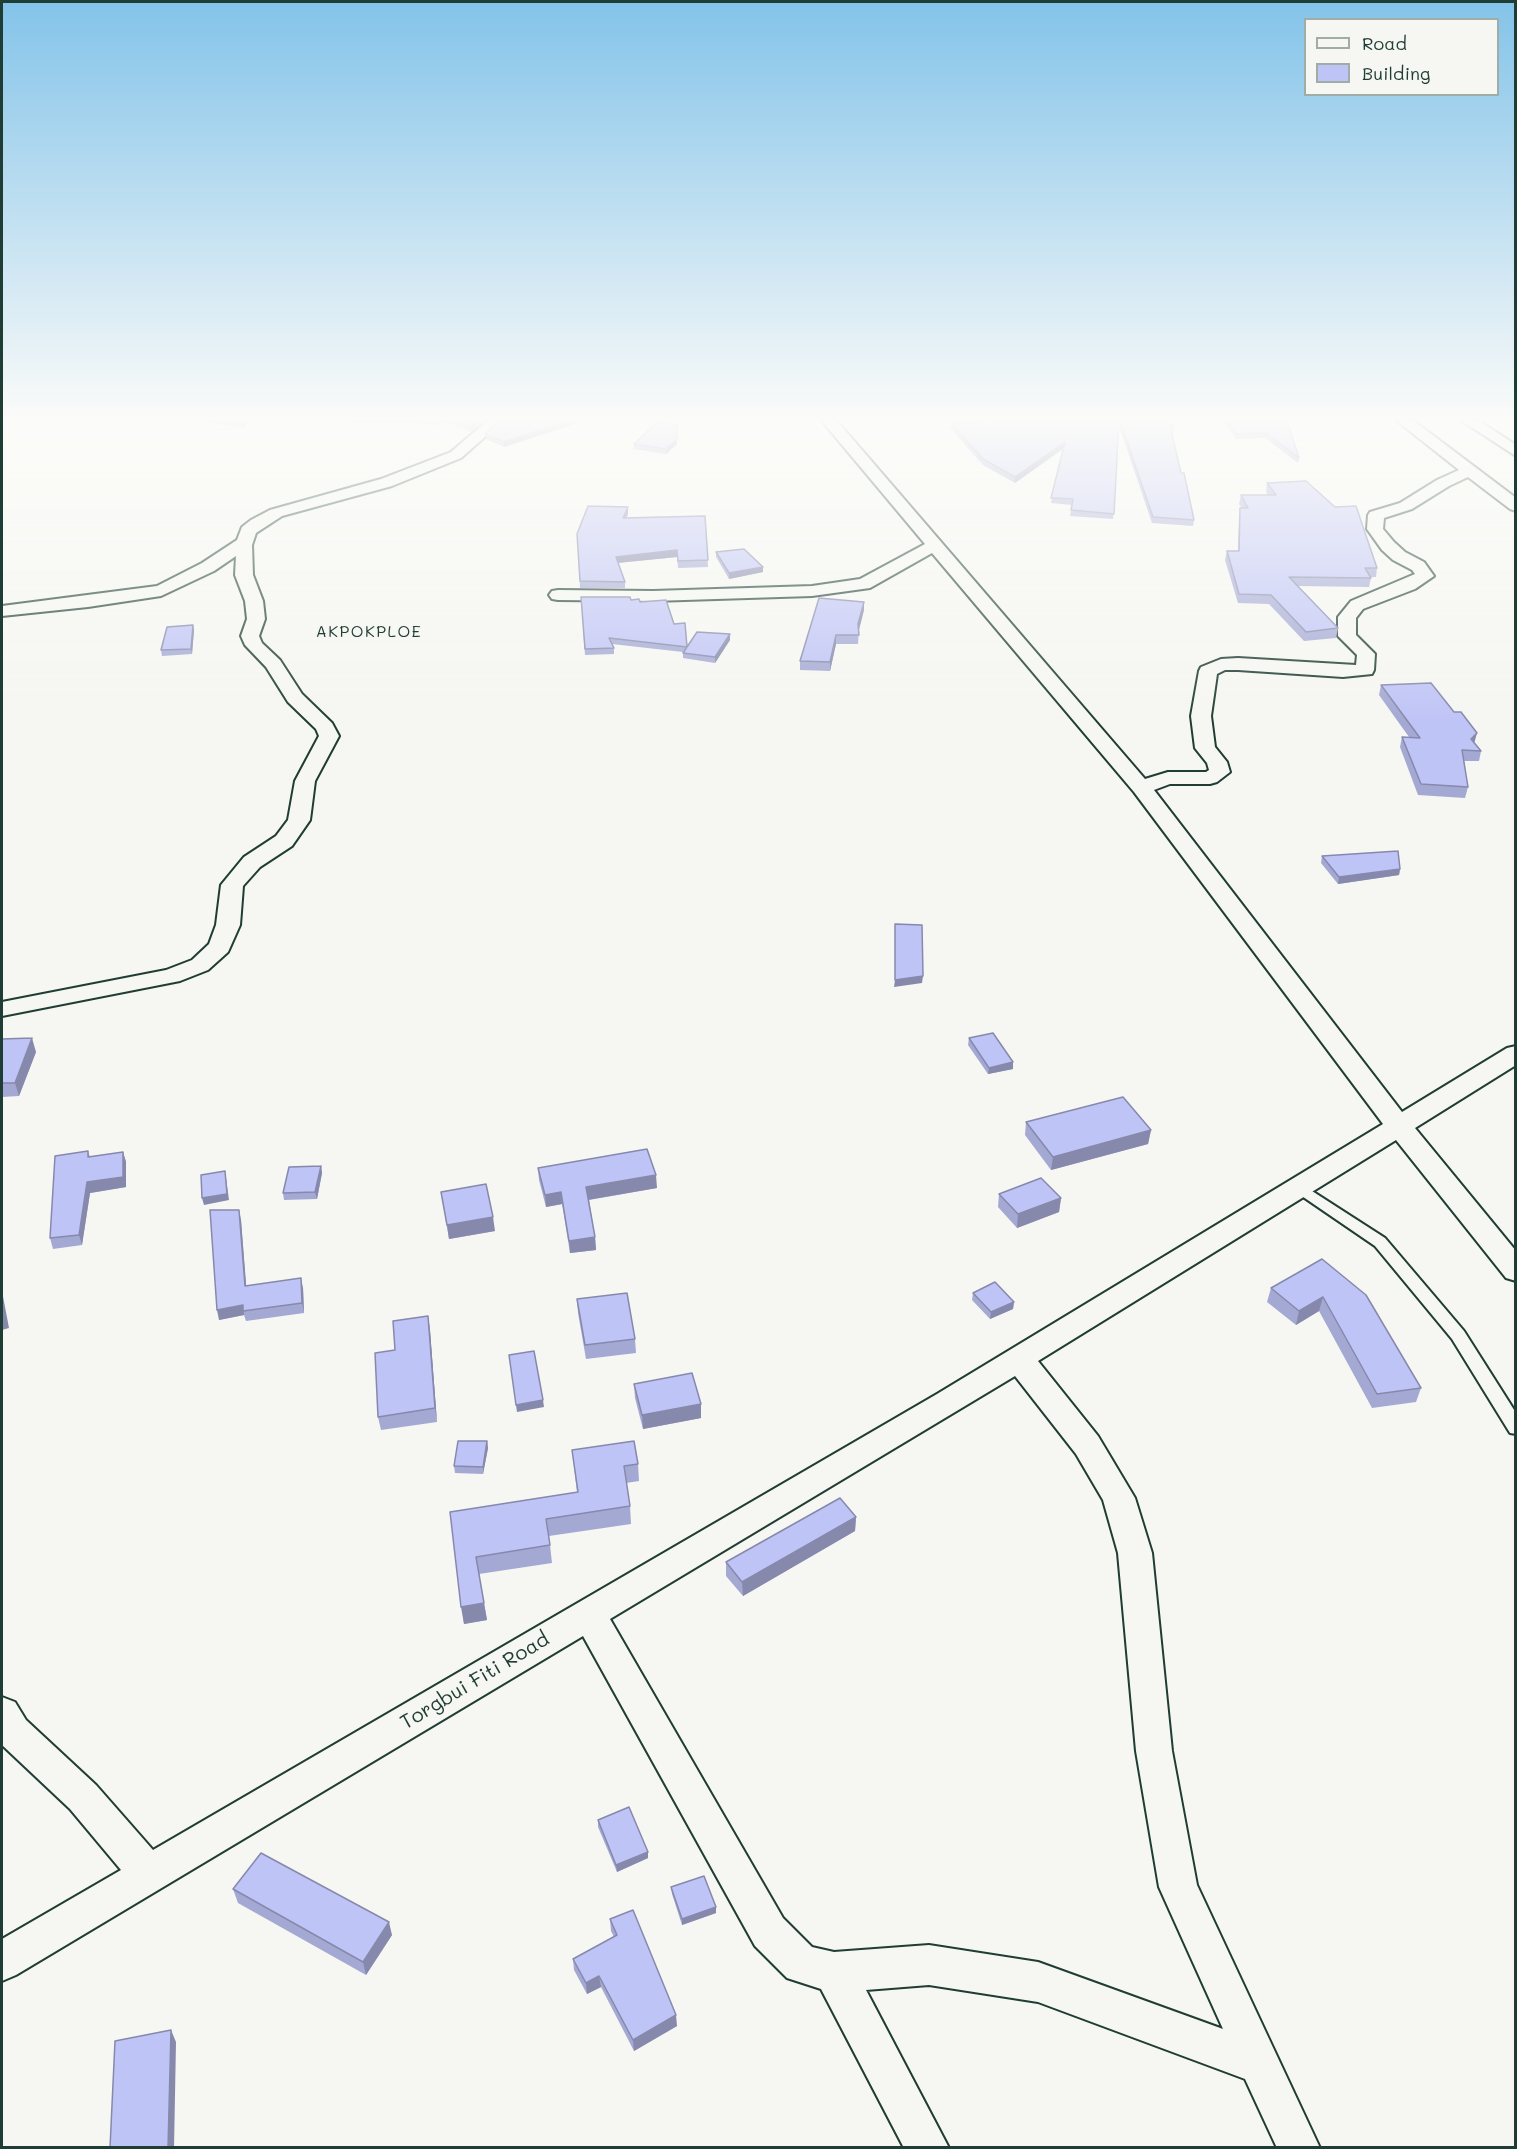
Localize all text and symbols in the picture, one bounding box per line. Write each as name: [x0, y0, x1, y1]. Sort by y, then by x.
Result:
legend: [1304, 18, 1499, 96]
text: Road: [1362, 31, 1407, 55]
text: Building: [1362, 61, 1430, 85]
district label: AKPOKPLOE: [316, 622, 422, 642]
street label: Torgbui Fiti Road: [396, 1627, 554, 1735]

